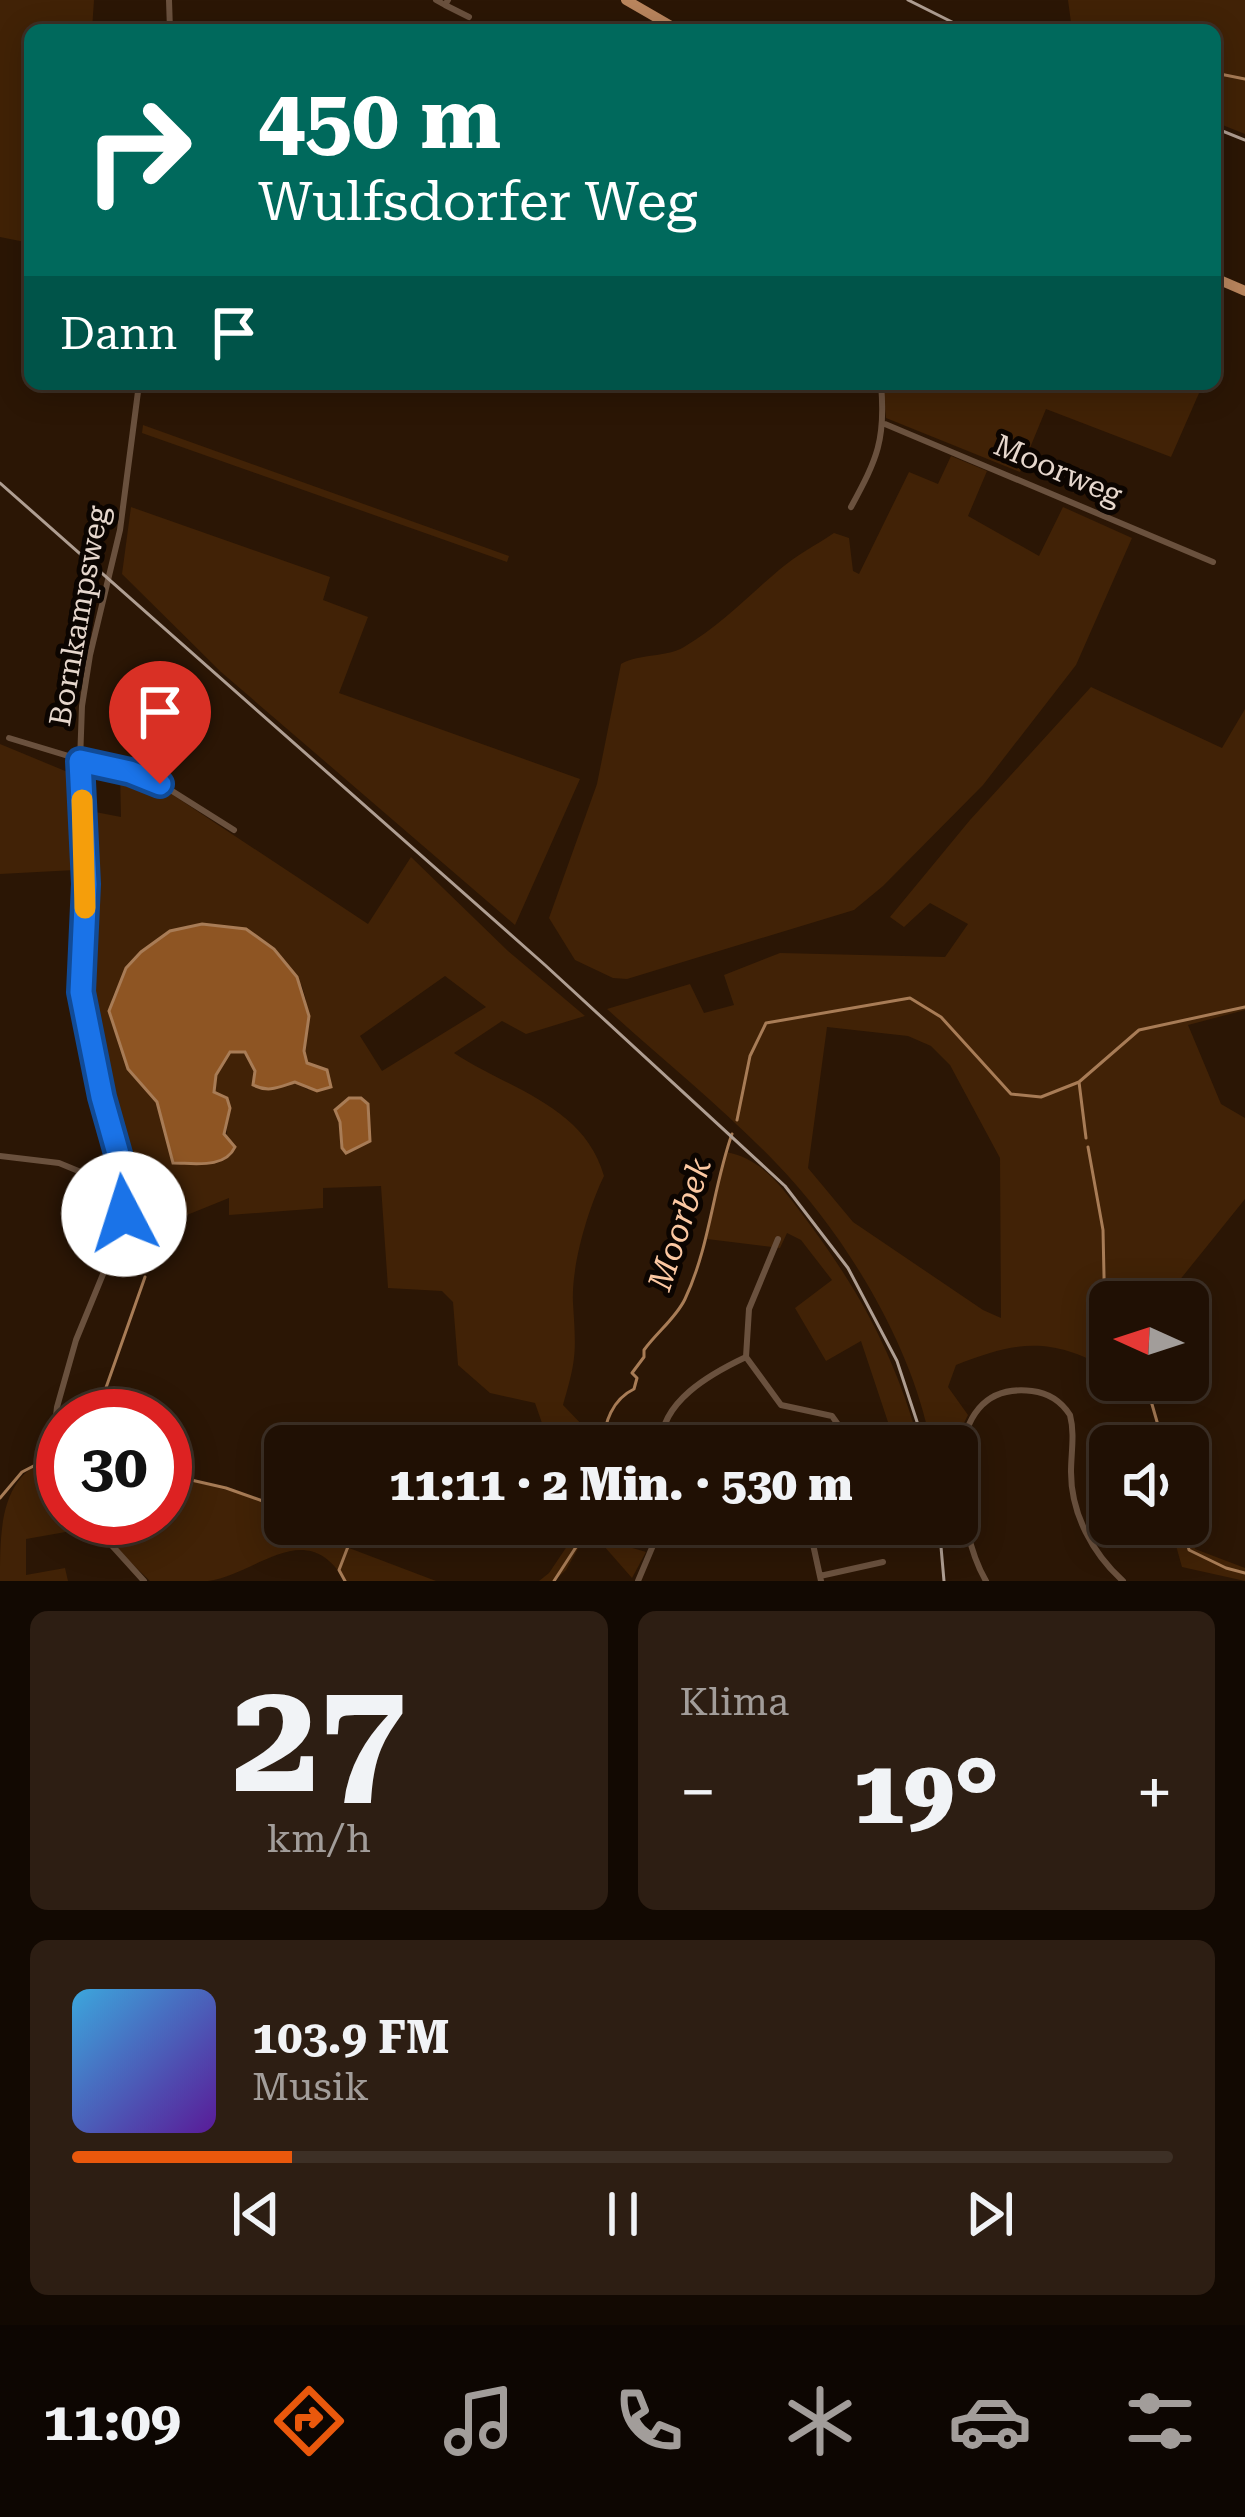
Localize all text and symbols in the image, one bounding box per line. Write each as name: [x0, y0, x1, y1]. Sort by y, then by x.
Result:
text: 450 m: [258, 70, 501, 168]
icon: right: [60, 72, 216, 228]
text: Wulfsdorfer Weg: [258, 170, 697, 233]
icon: arrive: [201, 300, 267, 366]
text: Dann: [60, 307, 177, 360]
street label: Moorweg: [989, 427, 1127, 512]
street label: Bornkampsweg: [42, 503, 115, 729]
pin: [109, 661, 211, 784]
icon: arrive: [127, 679, 193, 745]
position arrow: [61, 1151, 187, 1277]
water label: Moorbek: [640, 1153, 719, 1296]
north arrow: [1089, 1281, 1209, 1401]
map controls: [1089, 1281, 1209, 1545]
speed limit sign: 30: [36, 1389, 192, 1545]
button: sound: [1089, 1425, 1209, 1545]
text: 11:11 · 2 Min. · 530 m: [389, 1458, 853, 1511]
text: 27: [231, 1646, 406, 1829]
text: Klima: [680, 1679, 789, 1725]
text: 19°: [853, 1740, 999, 1845]
text: −: [680, 1754, 716, 1831]
text: +: [1136, 1754, 1173, 1831]
text: km/h: [267, 1816, 371, 1862]
text: 103.9 FM: [252, 2011, 450, 2064]
text: Musik: [252, 2064, 369, 2110]
icon: previous: [223, 2181, 289, 2247]
icon: pause: [590, 2181, 656, 2247]
icon: next: [957, 2181, 1023, 2247]
icon: directions: [267, 2379, 351, 2463]
icon: music: [437, 2379, 521, 2463]
icon: phone: [607, 2379, 691, 2463]
icon: climate: [778, 2379, 862, 2463]
icon: car: [948, 2379, 1032, 2463]
icon: filters: [1118, 2379, 1202, 2463]
text: 11:09: [43, 2390, 181, 2453]

